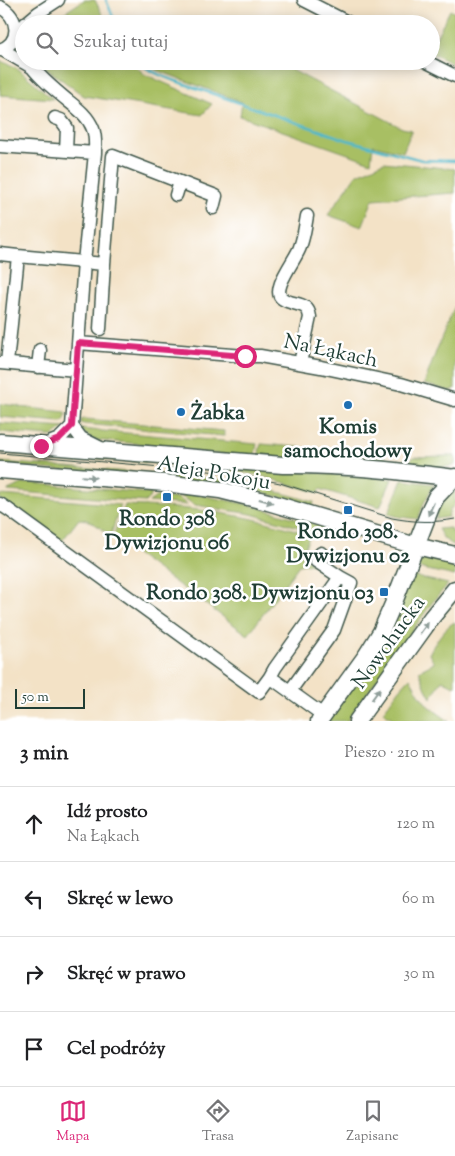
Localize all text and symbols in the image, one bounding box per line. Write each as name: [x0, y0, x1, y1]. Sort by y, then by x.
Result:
search box: [15, 15, 440, 70]
icon: search: [33, 29, 61, 57]
text: Szukaj tutaj: [73, 29, 168, 56]
street label: Na Łąkach: [281, 327, 381, 377]
route start: [234, 345, 257, 368]
place label: Żabka: [191, 399, 245, 429]
marker: Komis samochodowy: [342, 399, 354, 411]
marker: Żabka: [175, 406, 187, 418]
place label: Komis samochodowy: [284, 413, 413, 467]
route end: [30, 435, 53, 458]
street label: Aleja Pokoju: [154, 449, 273, 499]
one-way arrow: [81, 474, 97, 482]
marker: Rondo 308 Dywizjonu 06: [161, 491, 173, 503]
one-way arrow: [259, 498, 274, 506]
one-way arrow: [426, 502, 434, 516]
marker: Rondo 308. Dywizjonu 02: [342, 504, 354, 516]
place label: Rondo 308 Dywizjonu 06: [105, 505, 229, 559]
place label: Rondo 308. Dywizjonu 02: [286, 518, 410, 572]
place label: Rondo 308. Dywizjonu 03: [146, 579, 374, 609]
marker: Rondo 308. Dywizjonu 03: [378, 586, 390, 598]
street label: Nowohucka: [346, 590, 434, 696]
one-way arrow: [419, 621, 429, 635]
scale bar: [15, 686, 85, 709]
text: 50 m: [22, 688, 49, 708]
one-way arrow: [371, 688, 381, 701]
text: 3 min: [20, 739, 69, 769]
text: Pieszo · 210 m: [344, 742, 435, 765]
text: Idź prosto: [67, 799, 148, 826]
icon: ahead: [20, 810, 48, 838]
text: 120 m: [397, 813, 435, 836]
text: Na Łąkach: [67, 826, 140, 849]
icon: left: [20, 885, 48, 913]
text: Skręć w lewo: [67, 886, 173, 913]
text: 60 m: [402, 888, 435, 911]
icon: right: [20, 960, 48, 988]
text: Skręć w prawo: [67, 961, 186, 988]
text: 30 m: [404, 963, 435, 986]
icon: arrive: [20, 1035, 48, 1063]
text: Cel podróży: [67, 1036, 166, 1063]
tab: Mapa: [56, 1097, 90, 1147]
tab: Trasa: [202, 1097, 234, 1147]
tab: Zapisane: [346, 1097, 399, 1147]

